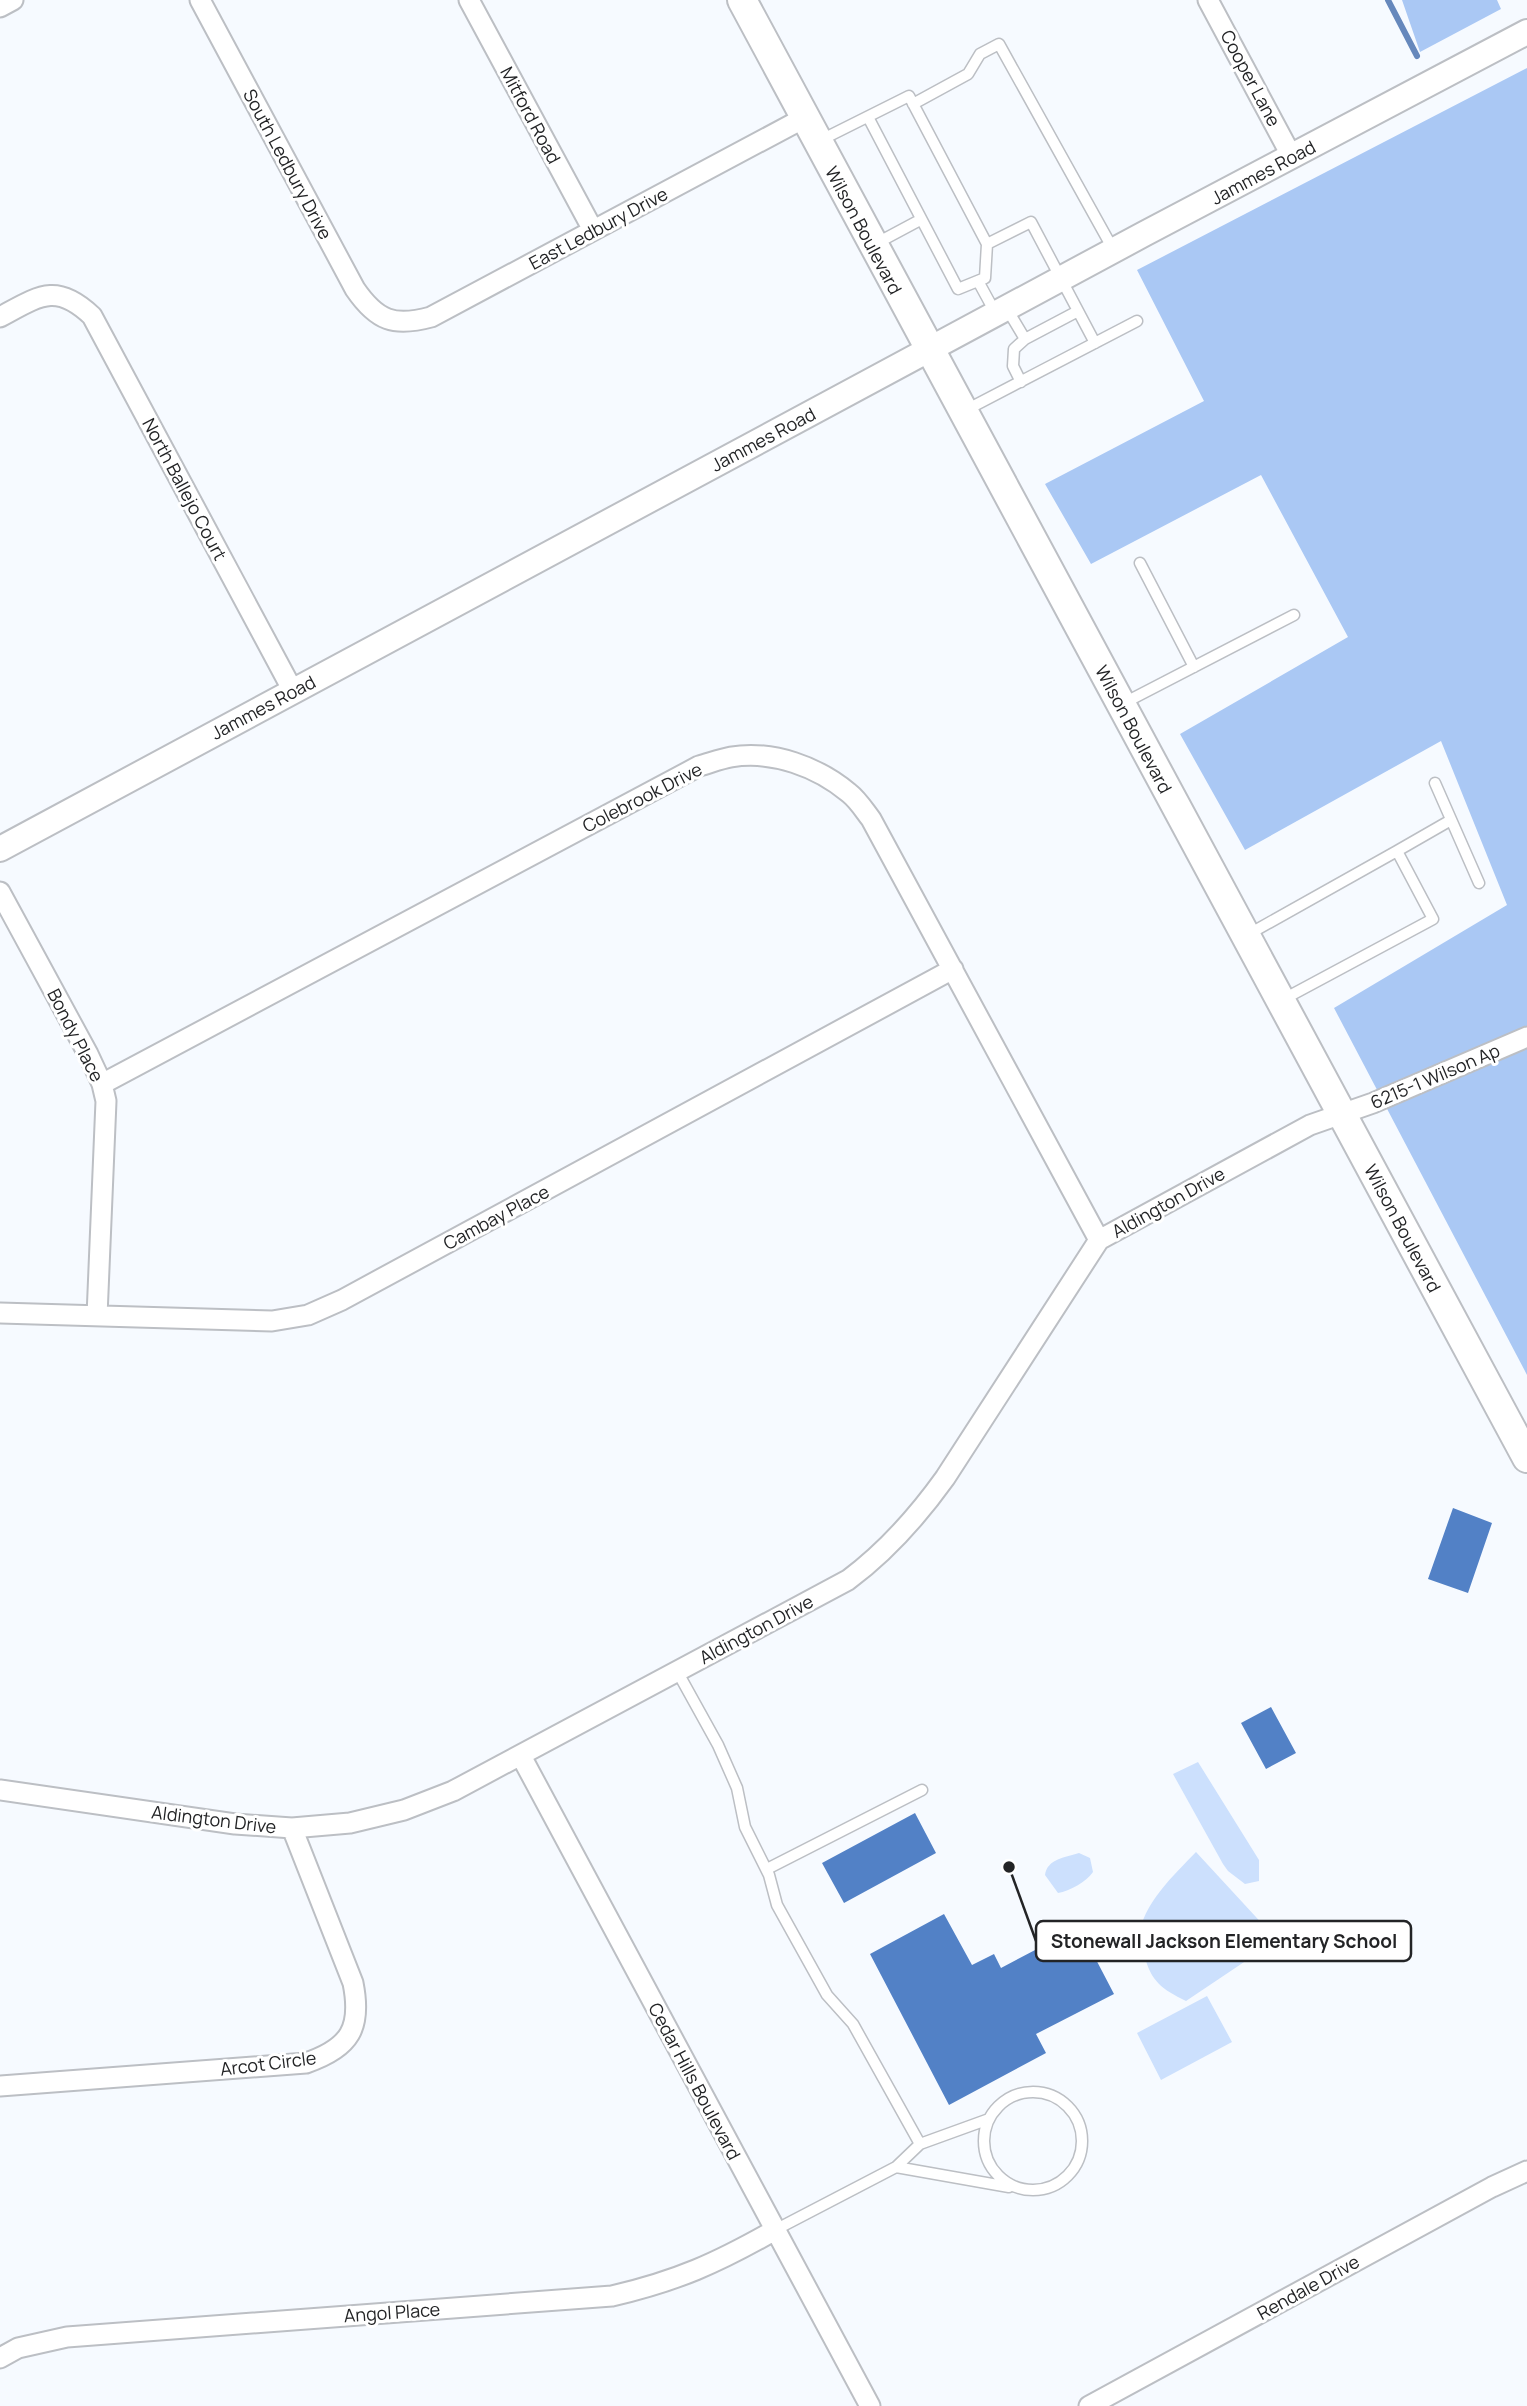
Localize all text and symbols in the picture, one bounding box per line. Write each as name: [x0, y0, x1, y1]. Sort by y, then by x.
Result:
street label: Cooper Lane: [1216, 26, 1286, 130]
street label: Mitford Road: [495, 62, 567, 168]
street label: South Ledbury Drive: [238, 85, 338, 243]
street label: Jammes Road: [1207, 134, 1319, 210]
street label: Wilson Boulevard: [820, 162, 908, 298]
street label: East Ledbury Drive: [524, 181, 672, 275]
street label: Jammes Road: [707, 401, 819, 477]
street label: North Ballejo Court: [137, 414, 233, 564]
street label: Wilson Boulevard: [1090, 661, 1178, 797]
street label: Jammes Road: [207, 669, 319, 745]
street label: Colebrook Drive: [578, 757, 706, 837]
street label: Bondy Place: [42, 984, 110, 1086]
street label: 6215-1 Wilson Ap: [1367, 1038, 1503, 1114]
street label: Wilson Boulevard: [1359, 1160, 1447, 1296]
street label: Aldington Drive: [1107, 1161, 1229, 1243]
street label: Cambay Place: [439, 1179, 553, 1255]
street label: Aldington Drive: [695, 1589, 817, 1669]
street label: Aldington Drive: [150, 1799, 278, 1839]
callout: Stonewall Jackson Elementary School: [1036, 1921, 1411, 1961]
text: Stonewall Jackson Elementary School: [1051, 1928, 1397, 1954]
street label: Cedar Hills Boulevard: [643, 1998, 747, 2164]
street label: Arcot Circle: [219, 2045, 317, 2081]
street label: Rendale Drive: [1253, 2249, 1363, 2325]
street label: Angol Place: [343, 2297, 441, 2327]

